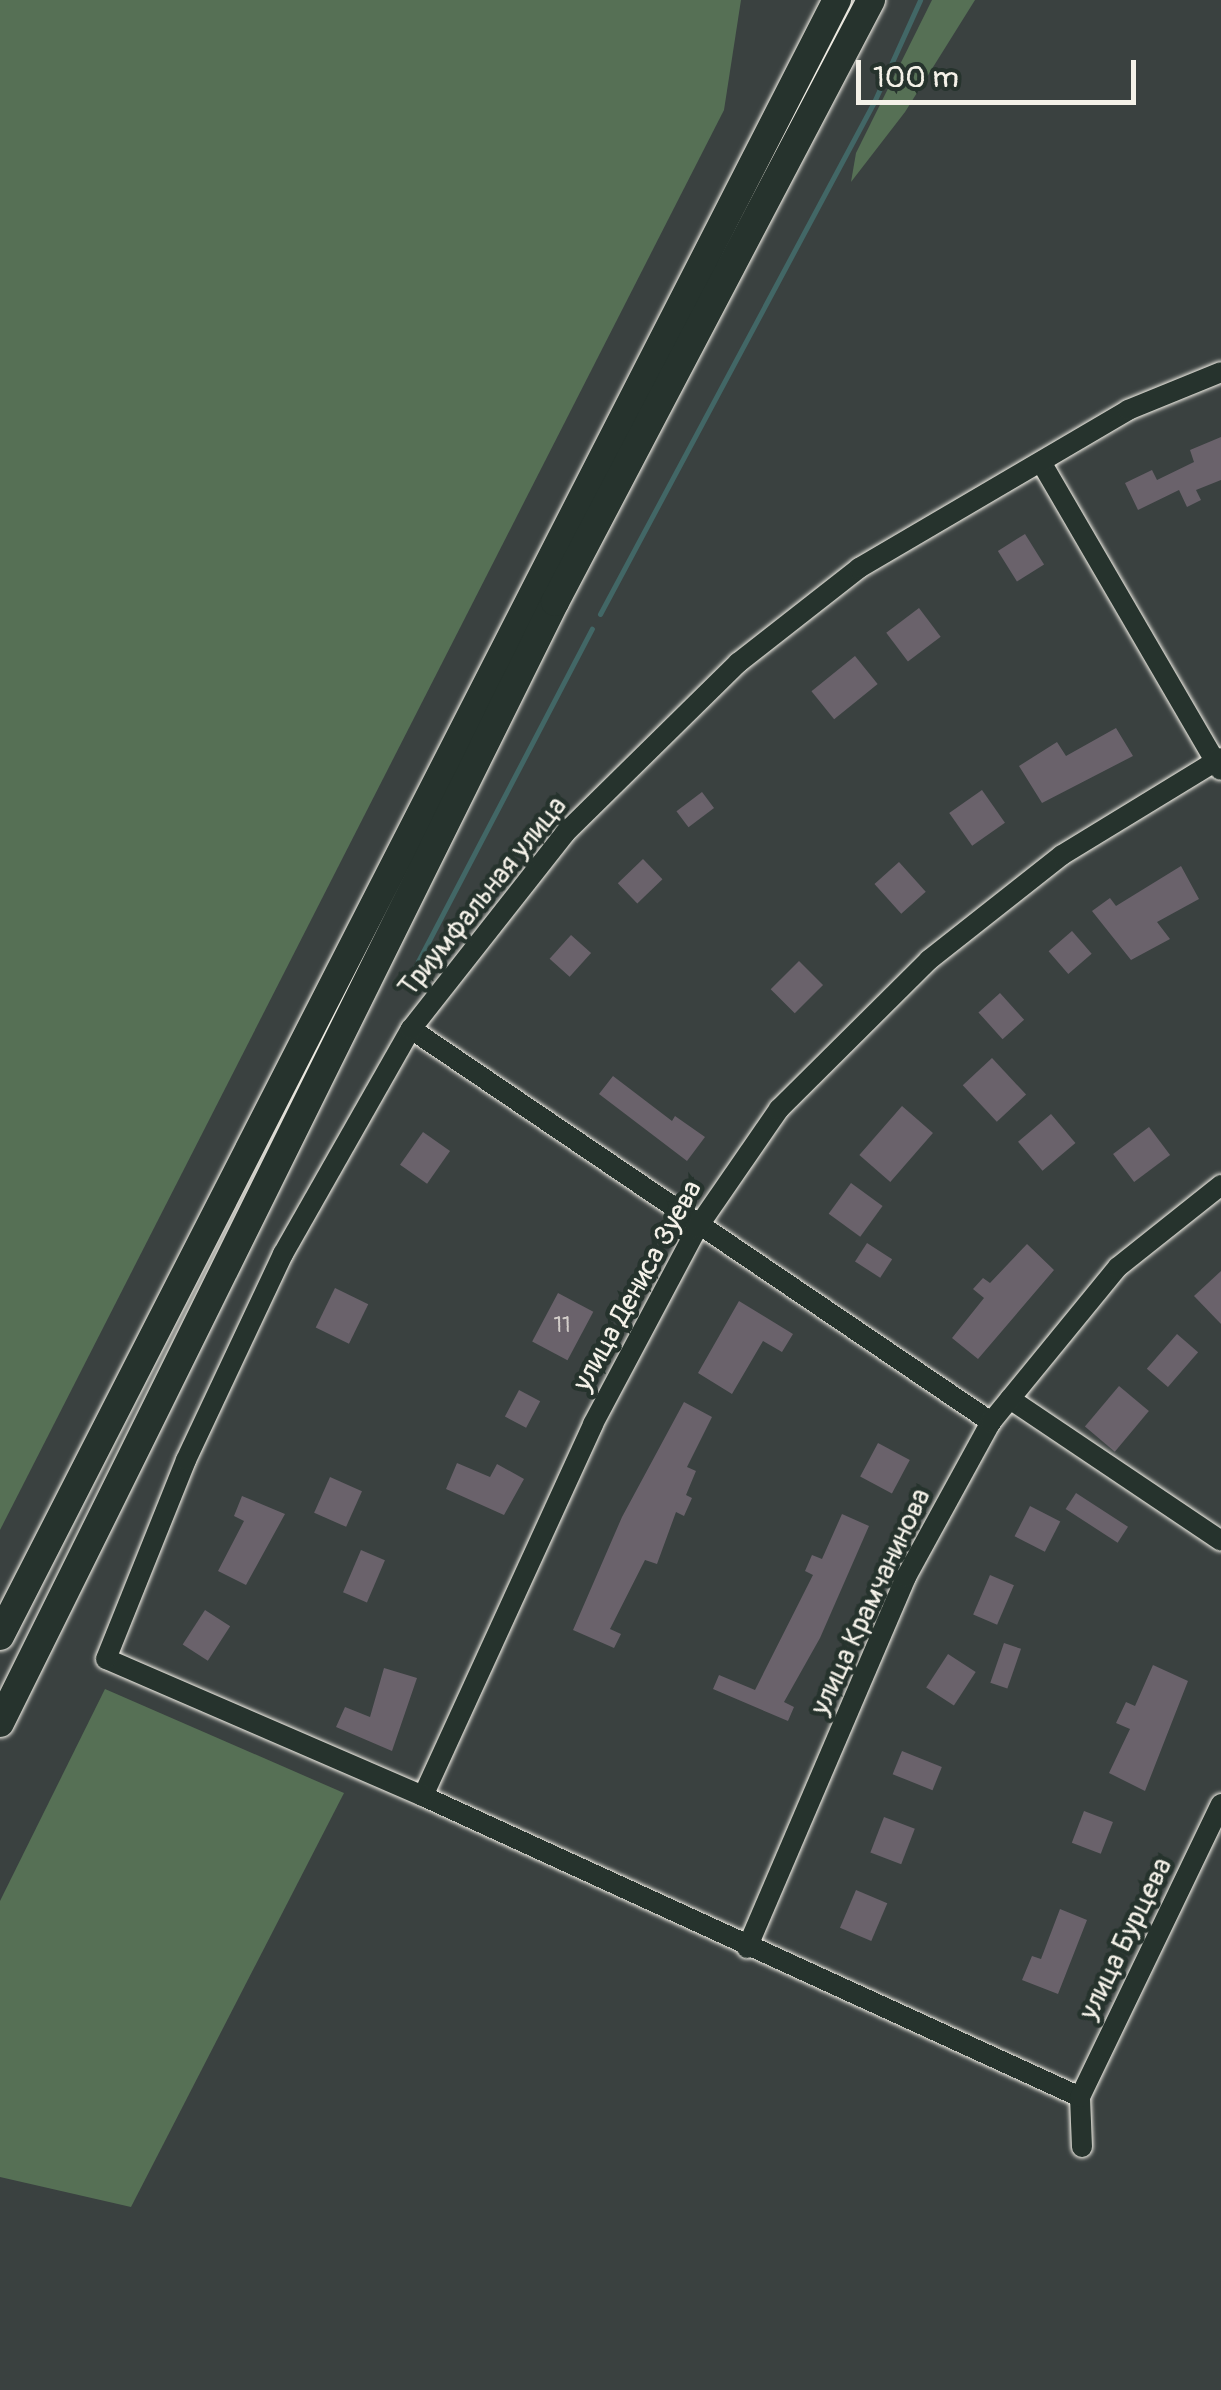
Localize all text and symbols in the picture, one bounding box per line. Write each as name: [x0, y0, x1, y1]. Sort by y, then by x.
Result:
scale bar: [861, 40, 1141, 102]
text: 100 m: [873, 59, 959, 96]
street label: Триумфальная улица: [392, 790, 574, 1004]
street label: улица Дениса Зуева: [566, 1175, 710, 1397]
house number: 11: [553, 1313, 571, 1339]
street label: улица Крамчанинова: [804, 1483, 938, 1721]
street label: улица Бурцева: [1072, 1853, 1180, 2025]

